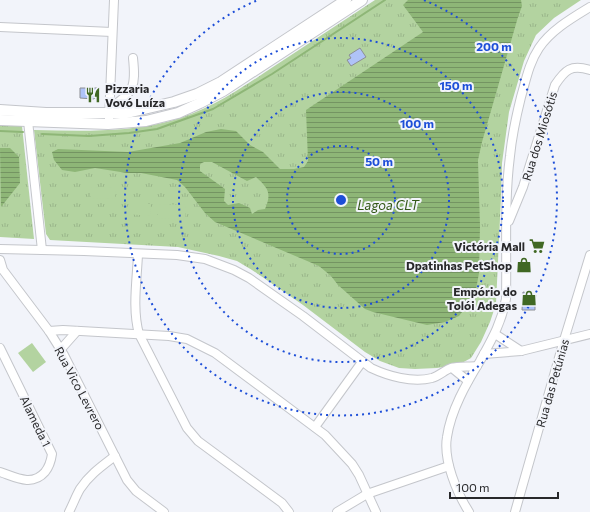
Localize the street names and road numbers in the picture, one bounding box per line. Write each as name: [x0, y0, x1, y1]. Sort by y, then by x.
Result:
street label: Rua dos Miosótis: [519, 90, 559, 182]
street label: Rua das Petúnias: [533, 337, 571, 429]
street label: Rua Vico Levrero: [52, 344, 108, 432]
street label: Alameda 1: [18, 393, 54, 449]

